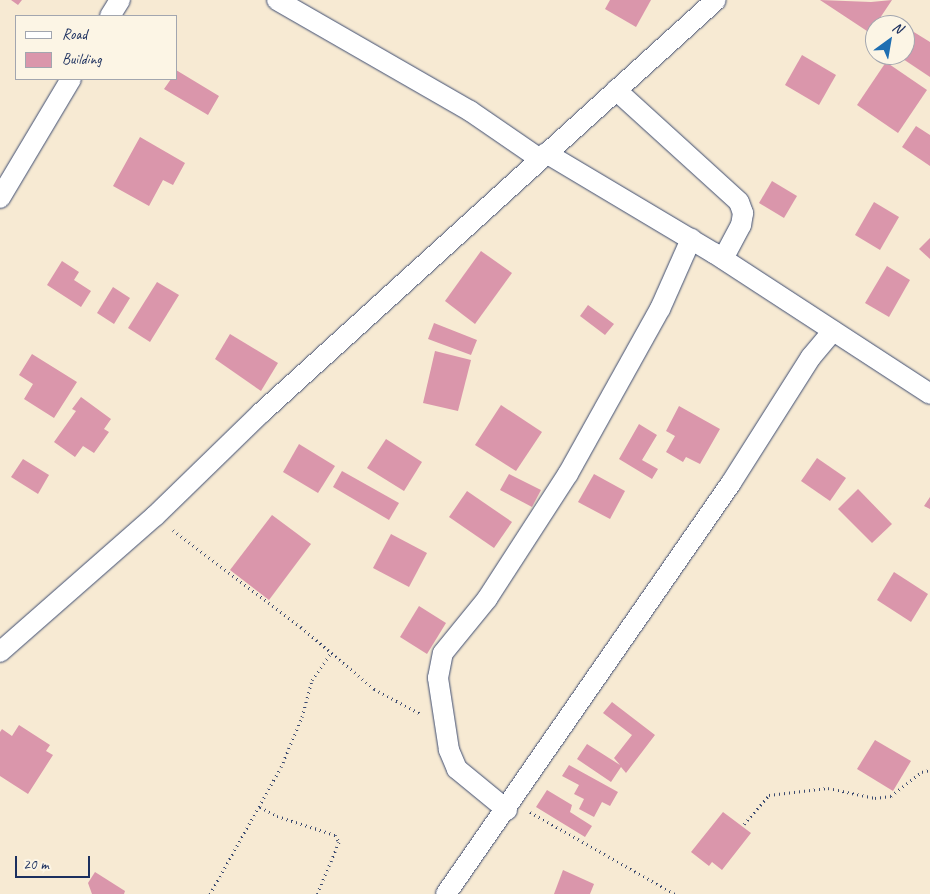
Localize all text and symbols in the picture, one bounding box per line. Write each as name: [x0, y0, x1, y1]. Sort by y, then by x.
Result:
legend: [15, 15, 178, 80]
north arrow: [865, 15, 915, 65]
text: N: [889, 18, 906, 37]
text: Road: [62, 25, 87, 44]
text: Building: [62, 50, 101, 69]
scale bar: [18, 846, 92, 878]
text: 20 m: [23, 855, 49, 874]

